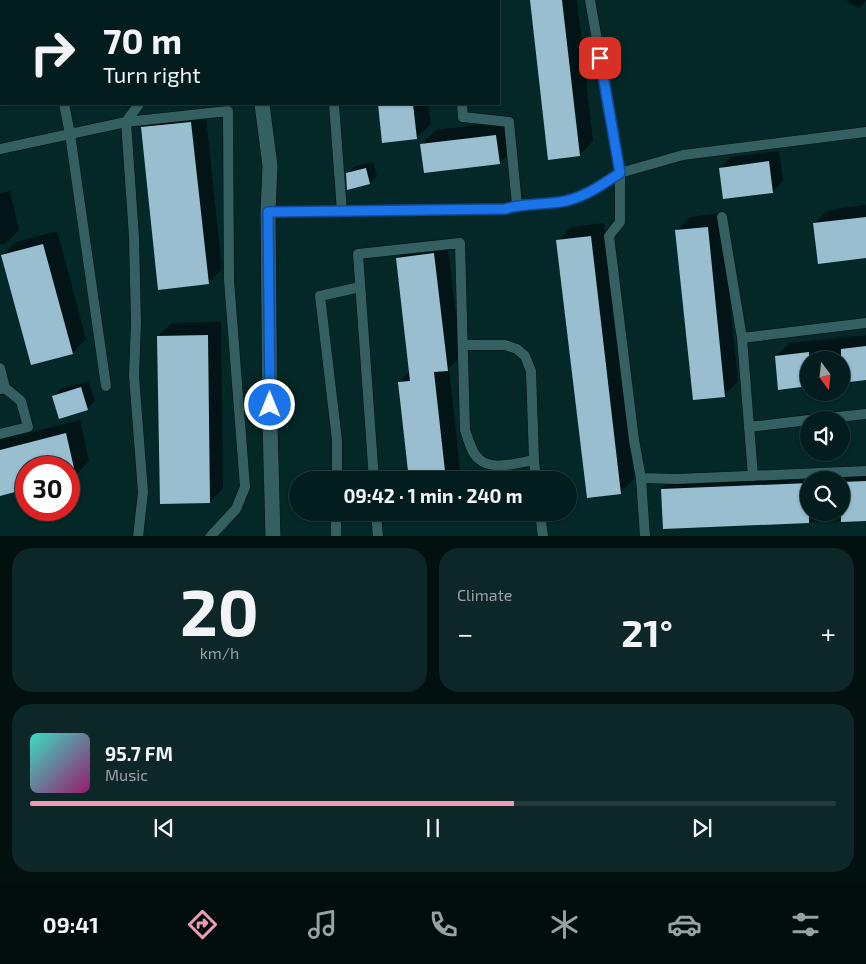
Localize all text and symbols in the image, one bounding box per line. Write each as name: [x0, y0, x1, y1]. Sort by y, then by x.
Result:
text: 70 m: [103, 19, 182, 61]
icon: right: [20, 20, 85, 85]
pin: [579, 37, 621, 79]
icon: arrive: [586, 44, 614, 72]
text: Turn right: [103, 61, 201, 87]
north arrow: [800, 351, 850, 401]
map controls: [800, 351, 850, 521]
position arrow: [243, 378, 295, 430]
button: sound: [800, 411, 850, 461]
speed limit sign: 30: [15, 456, 80, 521]
button: search: [800, 471, 850, 521]
text: 09:42 · 1 min · 240 m: [344, 484, 522, 507]
text: 20: [180, 571, 259, 649]
text: Climate: [457, 585, 512, 604]
text: 21°: [621, 609, 673, 655]
text: −: [457, 616, 473, 650]
text: +: [821, 616, 836, 650]
text: km/h: [200, 643, 239, 662]
text: 95.7 FM: [105, 742, 173, 765]
text: Music: [105, 765, 148, 784]
icon: previous: [150, 814, 178, 842]
icon: pause: [419, 814, 447, 842]
icon: next: [688, 814, 716, 842]
icon: directions: [185, 907, 220, 942]
icon: music: [305, 907, 340, 942]
icon: phone: [426, 907, 461, 942]
icon: climate: [547, 907, 582, 942]
icon: car: [667, 907, 702, 942]
icon: filters: [788, 907, 823, 942]
text: 09:41: [43, 911, 99, 937]

